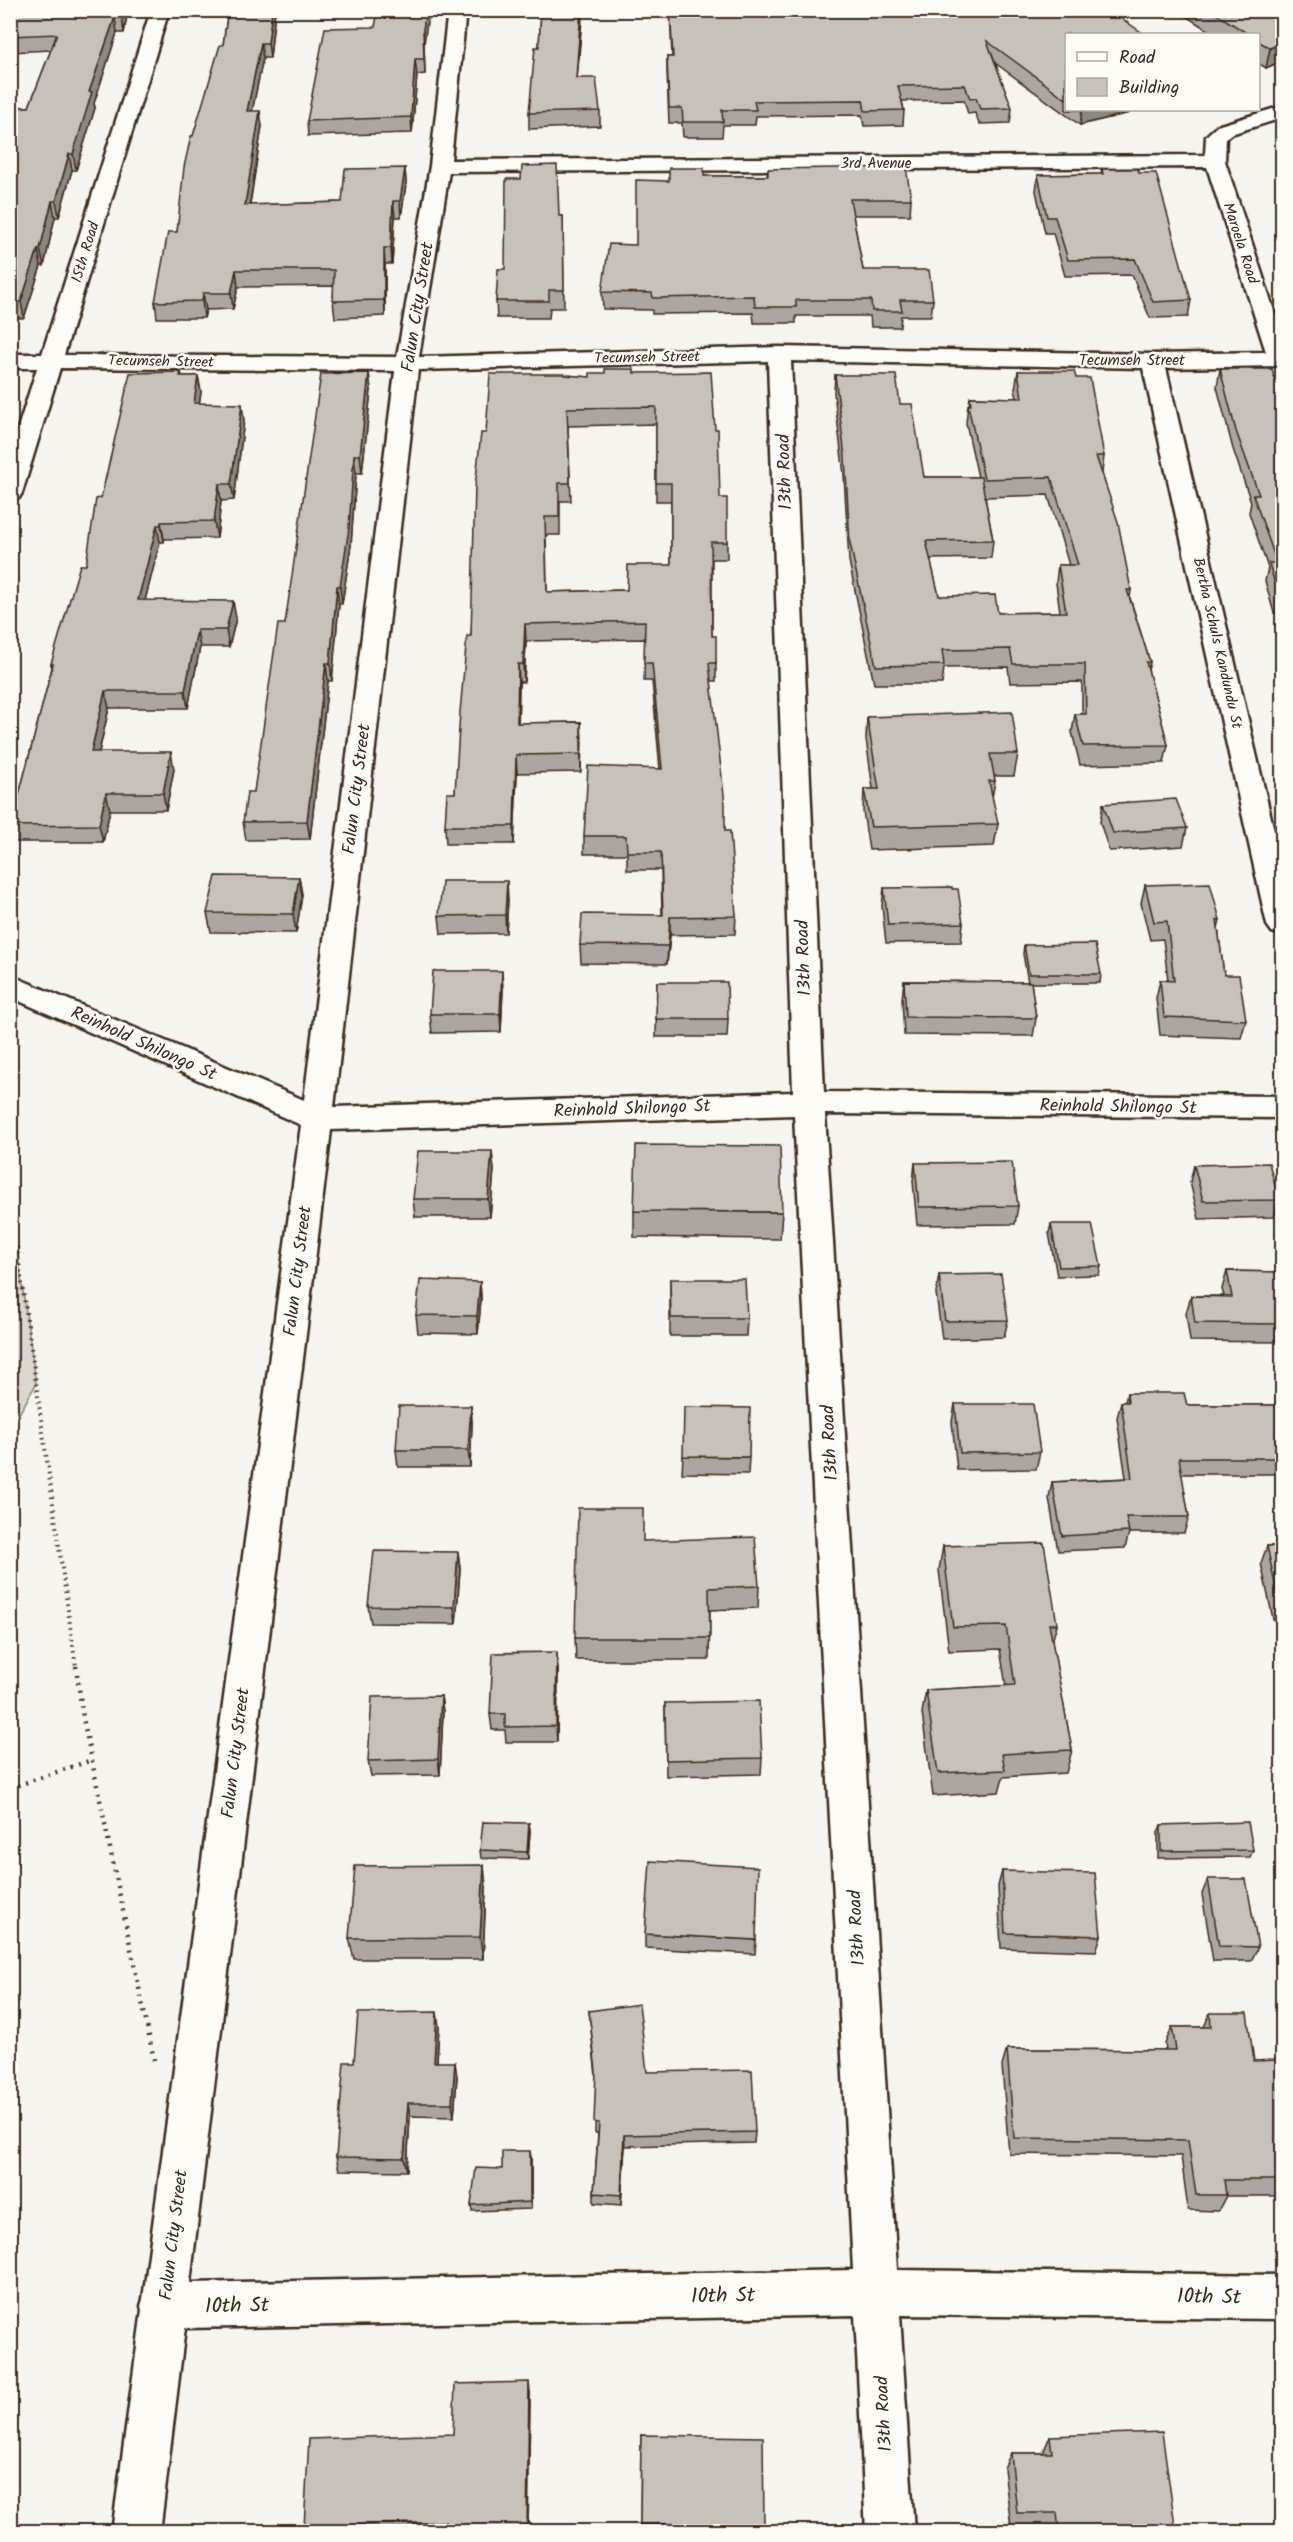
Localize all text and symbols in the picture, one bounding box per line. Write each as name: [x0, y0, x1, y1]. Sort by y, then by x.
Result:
legend: [1065, 33, 1260, 111]
text: Road: [1119, 44, 1156, 73]
text: Building: [1119, 74, 1179, 103]
street label: 3rd Avenue: [840, 152, 912, 176]
street label: Maroela Road: [1216, 200, 1265, 288]
street label: 15th Road: [65, 218, 107, 286]
street label: Falun City Street: [394, 239, 443, 374]
street label: Tecumseh Street: [594, 345, 700, 371]
street label: Tecumseh Street: [108, 349, 214, 375]
street label: Tecumseh Street: [1079, 349, 1185, 373]
street label: 13th Road: [770, 433, 801, 510]
street label: Bertha Schuls Kandundu St: [1186, 555, 1248, 731]
street label: Falun City Street: [335, 721, 380, 856]
street label: 13th Road: [789, 919, 820, 996]
street label: Reinhold Shilongo St: [66, 999, 222, 1090]
street label: Reinhold Shilongo St: [553, 1092, 712, 1127]
street label: Reinhold Shilongo St: [1039, 1092, 1198, 1123]
street label: Falun City Street: [276, 1203, 321, 1338]
street label: 13th Road: [814, 1403, 847, 1482]
street label: Falun City Street: [214, 1685, 259, 1820]
street label: 13th Road: [841, 1888, 874, 1967]
street label: Falun City Street: [152, 2167, 197, 2302]
street label: 10th St: [691, 2279, 756, 2314]
street label: 10th St: [1177, 2280, 1242, 2315]
street label: 10th St: [205, 2289, 270, 2324]
street label: 13th Road: [868, 2374, 901, 2453]

